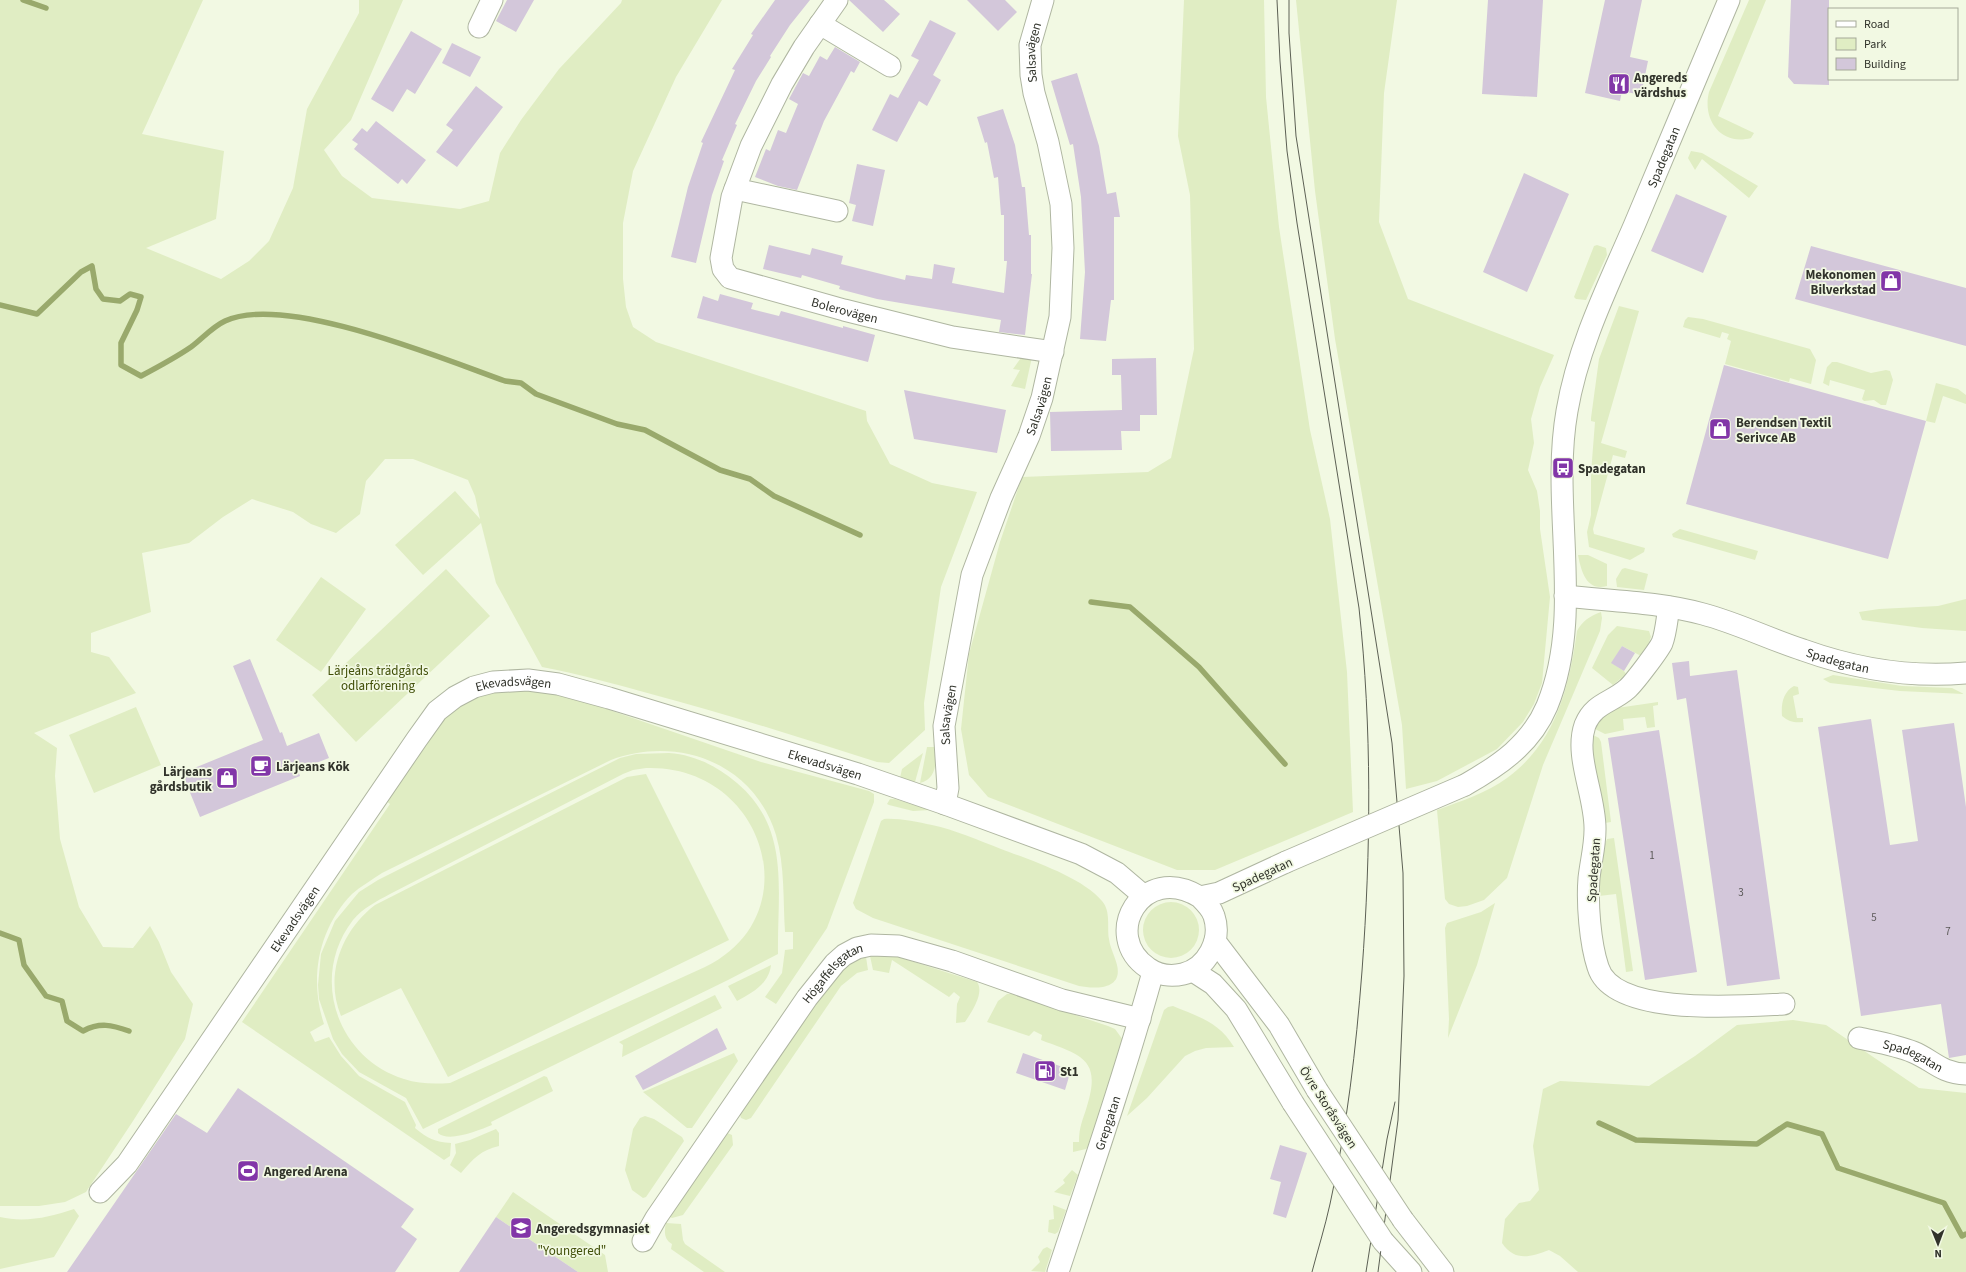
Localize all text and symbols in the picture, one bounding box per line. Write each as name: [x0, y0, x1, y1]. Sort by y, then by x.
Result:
legend: [1828, 8, 1958, 80]
text: Road: [1864, 16, 1890, 33]
street label: Salsavägen: [1021, 20, 1046, 84]
text: Park: [1864, 36, 1886, 53]
text: Building: [1864, 56, 1906, 73]
place label: Angereds värdshus: [1633, 69, 1688, 102]
restaurant icon: Angereds värdshus: [1606, 71, 1632, 97]
street label: Spadegatan: [1643, 124, 1685, 191]
place label: Mekonomen Bilverkstad: [1805, 266, 1876, 299]
shop icon: Mekonomen Bilverkstad: [1878, 268, 1904, 294]
street label: Bolerovägen: [809, 293, 880, 328]
street label: Salsavägen: [1022, 375, 1057, 438]
place label: Berendsen Textil Serivce AB: [1736, 414, 1831, 447]
shop icon: Berendsen Textil Serivce AB: [1707, 416, 1733, 442]
bus stop icon: Spadegatan: [1550, 455, 1576, 481]
place label: Spadegatan: [1578, 460, 1646, 478]
street label: Spadegatan: [1804, 644, 1871, 678]
park label: Lärjeåns trädgårds odlarförening: [328, 662, 429, 695]
street label: Ekevadsvägen: [473, 672, 553, 696]
street label: Salsavägen: [936, 683, 962, 745]
street label: Ekevadsvägen: [785, 745, 865, 785]
cafe icon: Lärjeans Kök: [248, 753, 274, 779]
place label: Lärjeans Kök: [276, 758, 351, 776]
place label: Lärjeans gårdsbutik: [150, 763, 213, 796]
shop icon: Lärjeans gårdsbutik: [214, 765, 240, 791]
street label: Spadegatan: [1583, 837, 1605, 903]
house number: 1: [1649, 848, 1655, 863]
street label: Spadegatan: [1229, 853, 1295, 897]
street label: Ekevadsvägen: [266, 882, 324, 956]
house number: 3: [1738, 885, 1744, 900]
house number: 5: [1871, 910, 1877, 925]
house number: 7: [1945, 924, 1951, 939]
street label: Högaffelsgatan: [798, 939, 865, 1007]
street label: Spadegatan: [1881, 1035, 1946, 1077]
fuel station icon: St1: [1032, 1058, 1058, 1084]
place label: St1: [1060, 1063, 1079, 1081]
street label: Övre Storåsvägen: [1295, 1063, 1361, 1152]
street label: Grepgatan: [1091, 1094, 1125, 1153]
sports icon: Angered Arena: [235, 1158, 261, 1184]
place label: Angered Arena: [263, 1163, 348, 1181]
school or university icon: Angeredsgymnasiet: [508, 1215, 534, 1241]
place label: Angeredsgymnasiet: [535, 1220, 649, 1238]
north arrow: [1918, 1224, 1958, 1264]
park label: "Youngered": [538, 1242, 606, 1260]
text: N: [1934, 1246, 1942, 1261]

